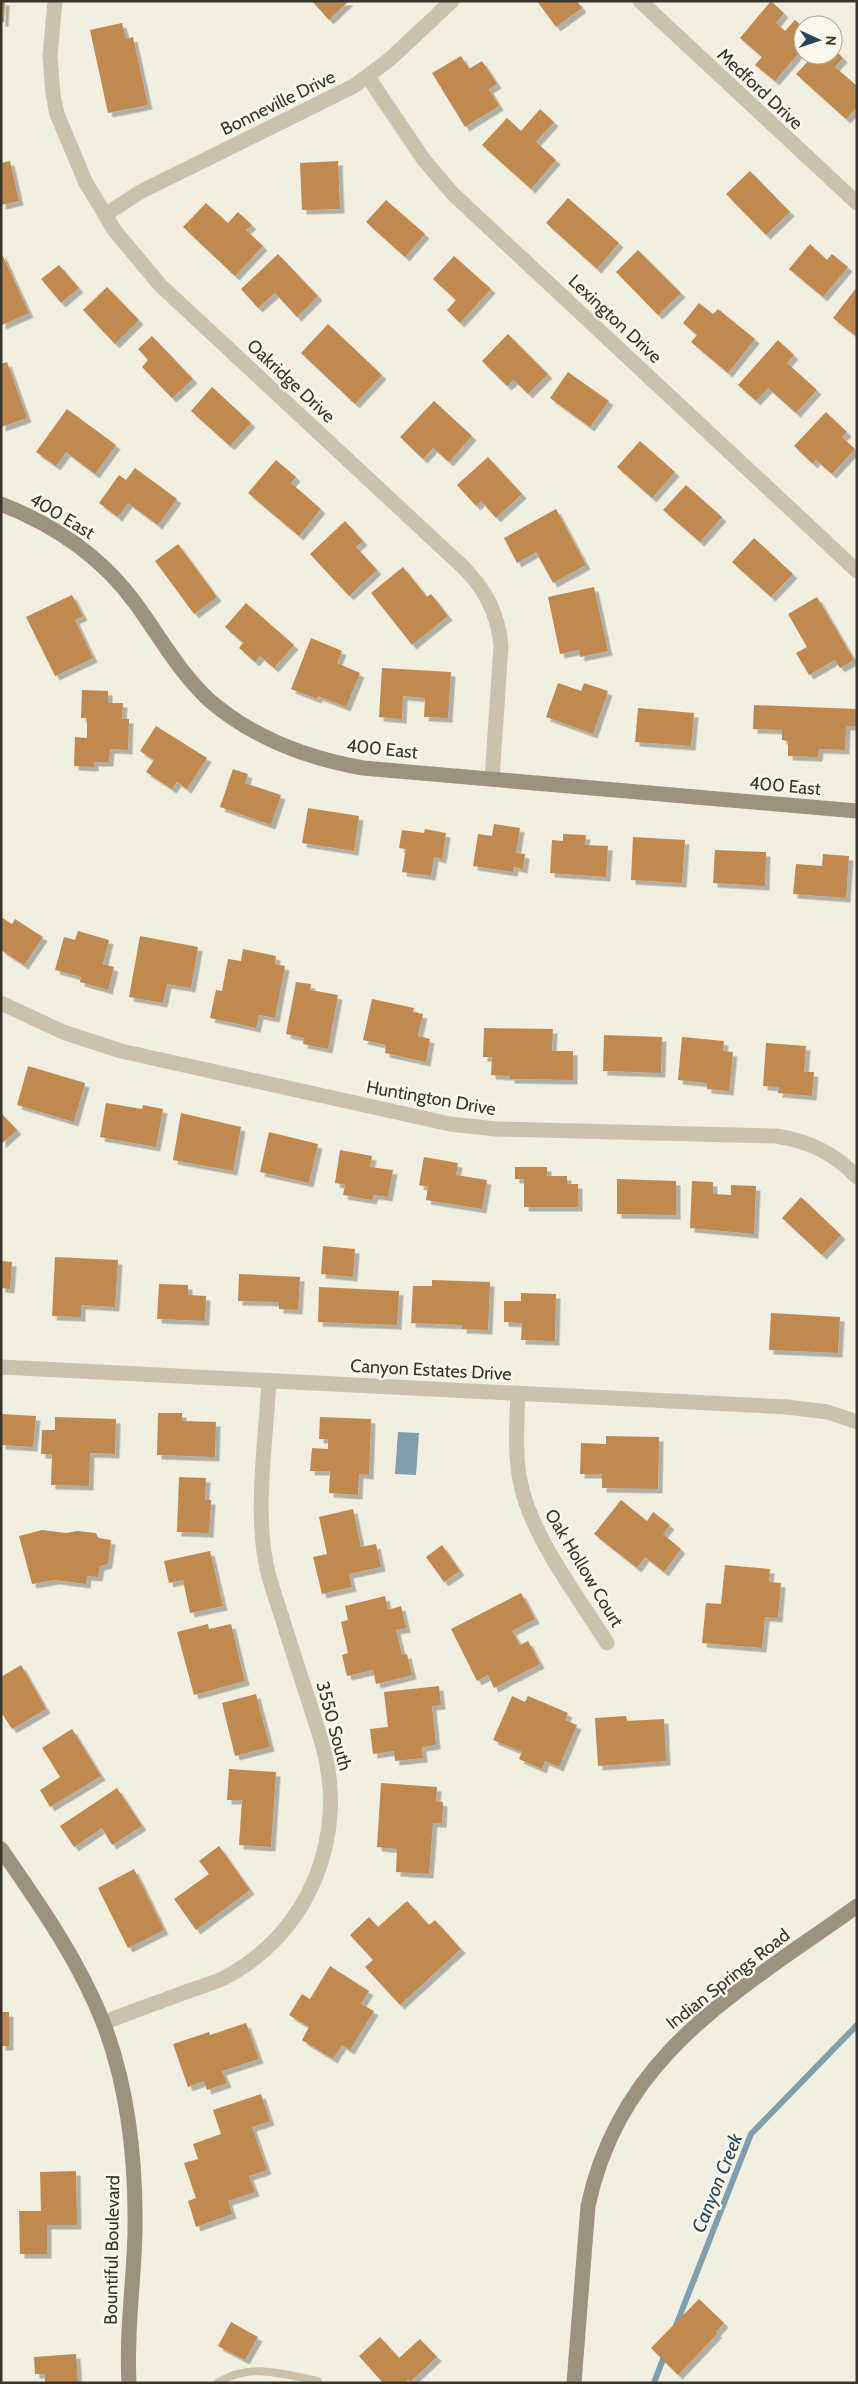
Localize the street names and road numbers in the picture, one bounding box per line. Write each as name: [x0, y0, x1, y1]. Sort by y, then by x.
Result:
street label: Medford Drive: [713, 44, 807, 134]
street label: Bonneville Drive: [217, 66, 339, 140]
street label: Lexington Drive: [564, 270, 666, 368]
street label: Oakridge Drive: [242, 335, 340, 427]
street label: 400 East: [26, 488, 98, 544]
street label: 400 East: [345, 734, 419, 764]
street label: 400 East: [748, 772, 822, 800]
street label: Huntington Drive: [365, 1076, 497, 1120]
street label: Canyon Estates Drive: [350, 1355, 512, 1385]
street label: Oak Hollow Court: [540, 1505, 628, 1631]
street label: 3550 South: [312, 1679, 356, 1773]
street label: Indian Springs Road: [662, 1924, 794, 2034]
street label: Bountiful Boulevard: [100, 2175, 124, 2325]

